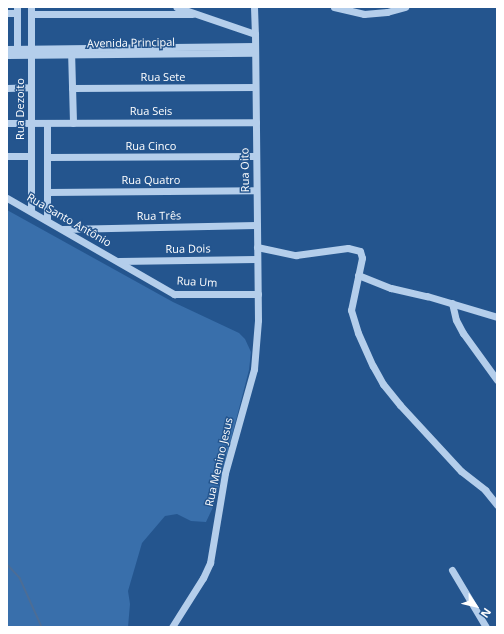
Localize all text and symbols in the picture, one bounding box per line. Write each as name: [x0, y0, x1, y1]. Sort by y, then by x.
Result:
street label: Avenida Principal: [87, 36, 175, 50]
street label: Rua Sete: [141, 70, 185, 84]
street label: Rua Dezoito: [13, 78, 27, 140]
street label: Rua Seis: [130, 104, 172, 118]
street label: Rua Cinco: [126, 139, 176, 153]
street label: Rua Oito: [238, 148, 252, 192]
street label: Rua Quatro: [122, 173, 180, 187]
street label: Rua Santo Antônio: [24, 190, 114, 250]
street label: Rua Três: [137, 209, 181, 223]
street label: Rua Dois: [165, 242, 211, 256]
street label: Rua Um: [176, 274, 218, 290]
street label: Rua Menino Jesus: [202, 416, 236, 508]
north arrow: [456, 586, 496, 626]
text: N: [478, 605, 495, 621]

